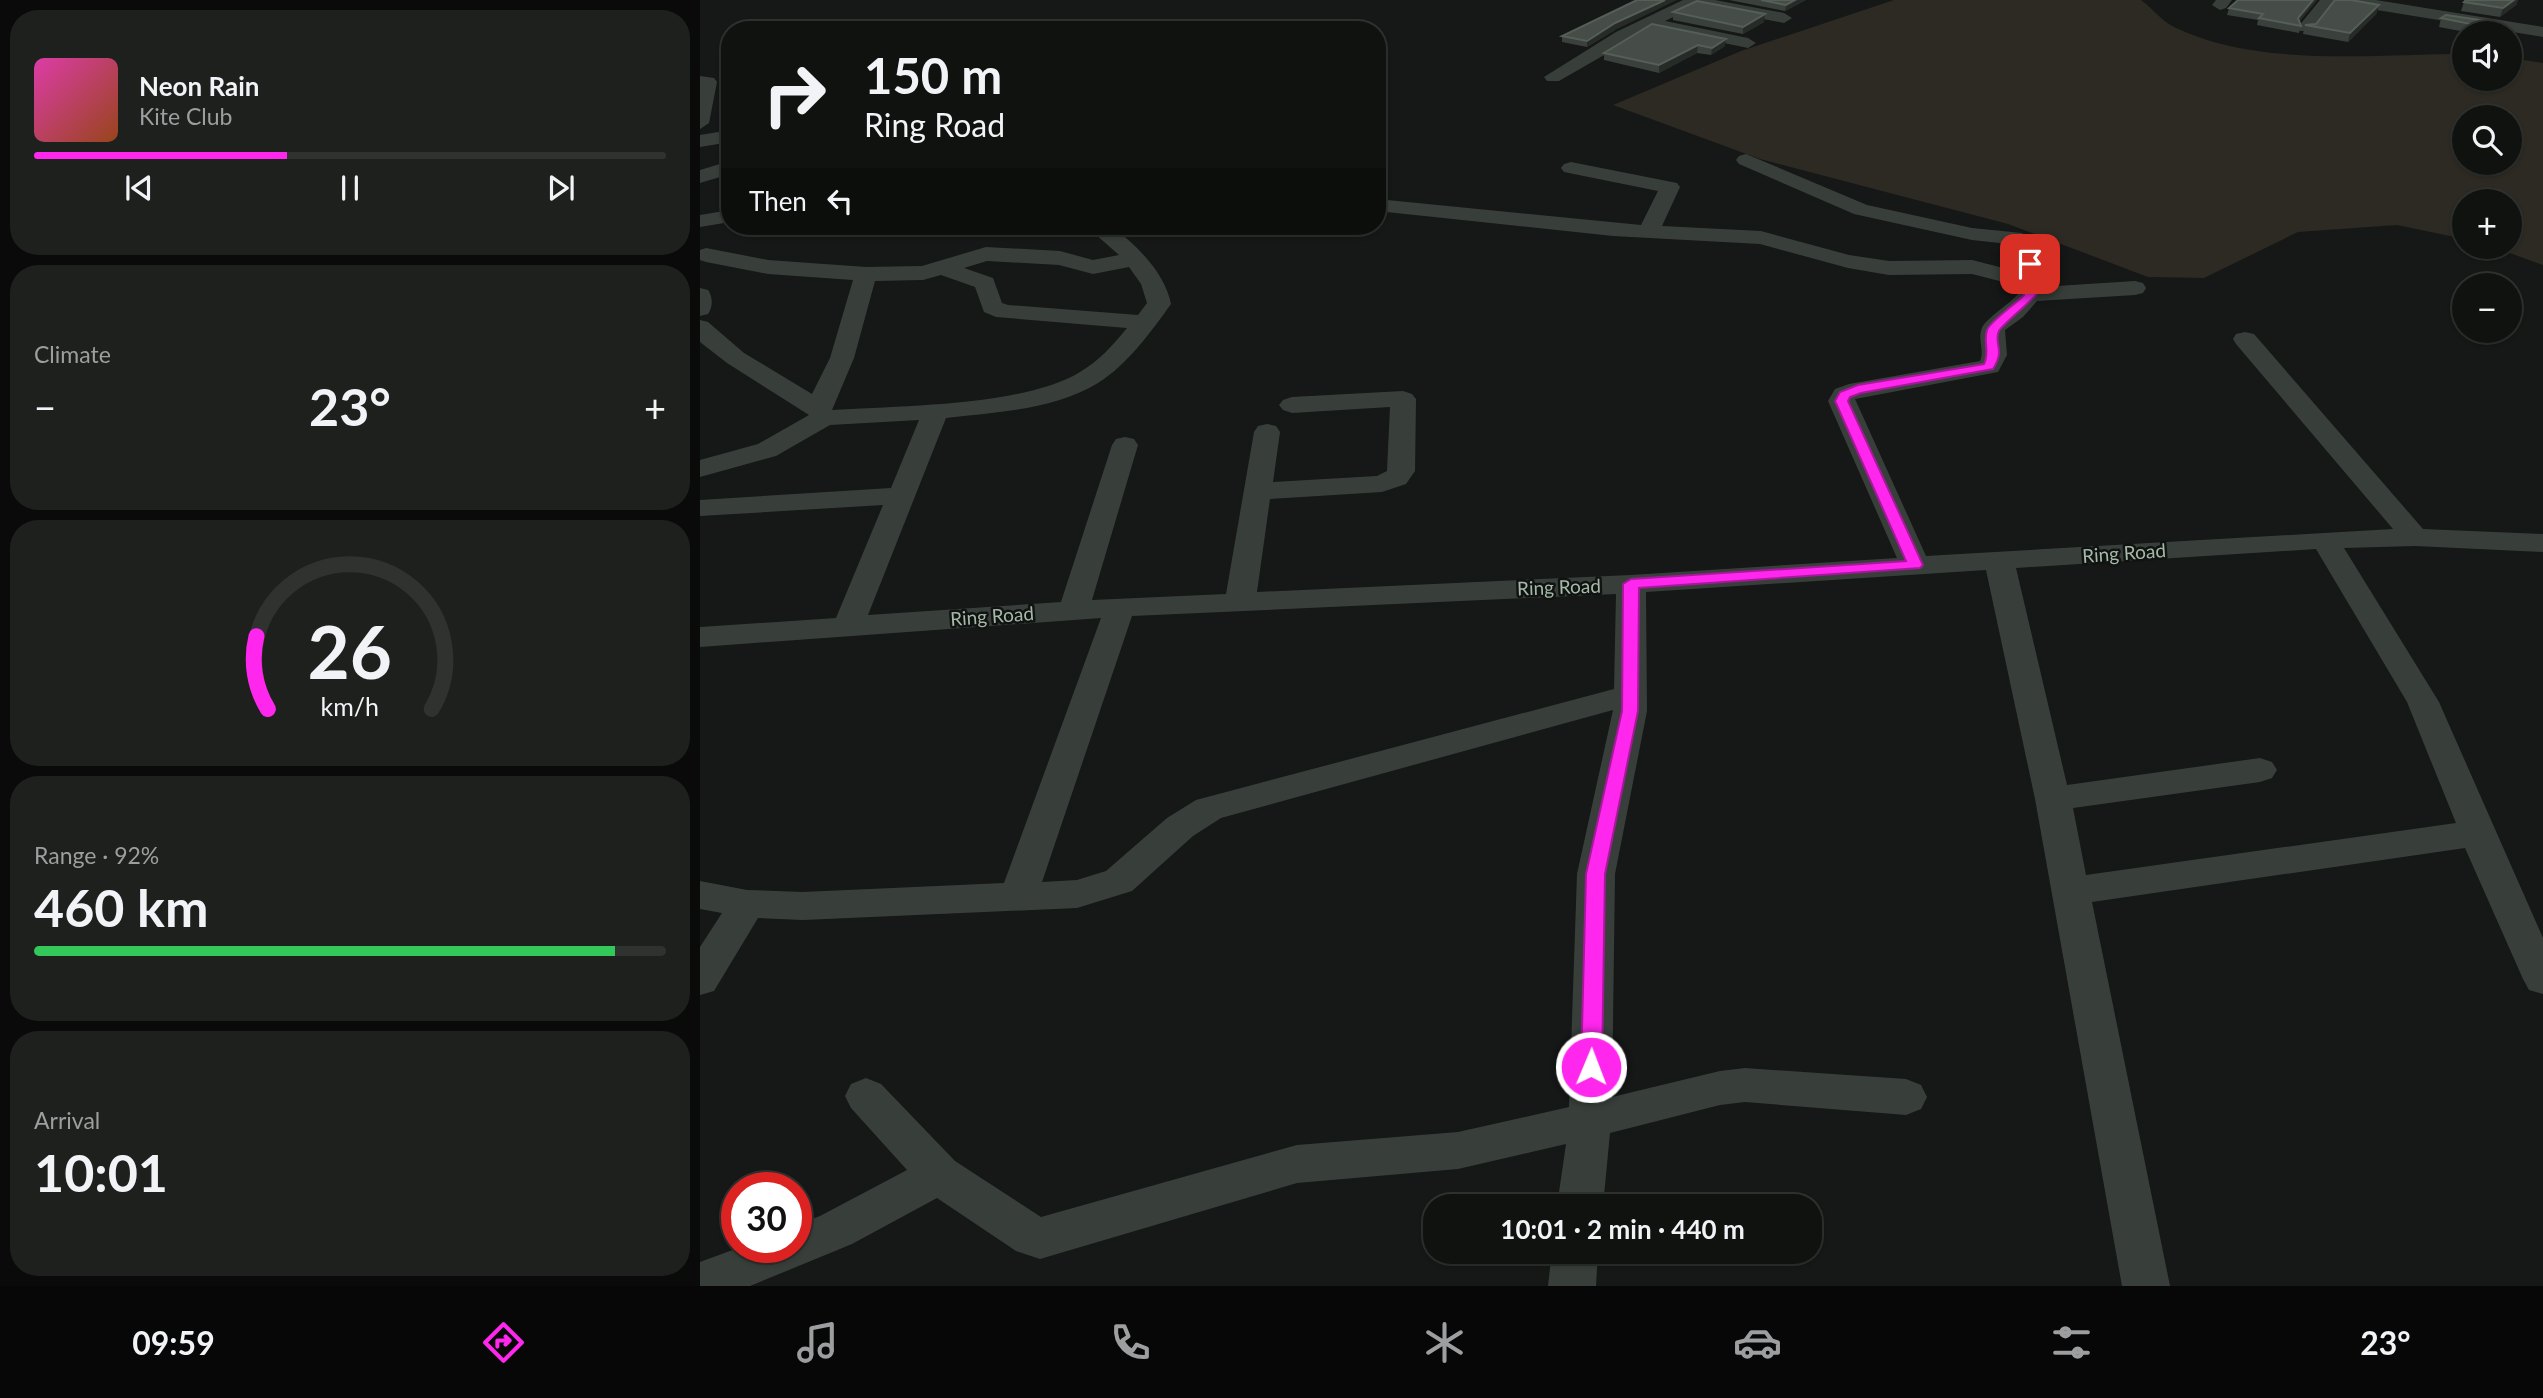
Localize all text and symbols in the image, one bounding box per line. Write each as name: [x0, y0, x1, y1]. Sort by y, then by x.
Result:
map controls: [2452, 21, 2522, 343]
button: sound: [2452, 21, 2522, 91]
text: 150 m: [864, 46, 1002, 104]
icon: right: [749, 49, 840, 140]
text: Neon Rain: [139, 70, 259, 102]
text: Kite Club: [139, 102, 232, 130]
text: Ring Road: [864, 105, 1005, 144]
button: search: [2452, 105, 2522, 175]
icon: previous: [120, 169, 158, 207]
icon: pause: [331, 169, 369, 207]
icon: next: [542, 169, 580, 207]
icon: left: [821, 182, 859, 220]
text: Then: [749, 185, 807, 217]
button: +: [2452, 189, 2522, 259]
pin: [2000, 234, 2060, 294]
icon: arrive: [2011, 245, 2049, 283]
button: −: [2452, 273, 2522, 343]
text: Climate: [34, 340, 111, 368]
text: 23°: [309, 375, 391, 437]
text: −: [34, 384, 56, 430]
text: +: [644, 384, 666, 430]
street label: Ring Road: [2081, 538, 2167, 567]
street label: Ring Road: [1517, 574, 1601, 599]
street label: Ring Road: [949, 601, 1035, 630]
text: 26: [308, 607, 392, 695]
text: km/h: [321, 691, 379, 721]
text: Range · 92%: [34, 841, 159, 869]
text: 460 km: [34, 876, 208, 938]
position arrow: [1554, 1030, 1628, 1104]
text: Arrival: [34, 1106, 100, 1134]
text: 10:01: [34, 1141, 168, 1203]
speed limit sign: 30: [721, 1172, 812, 1263]
text: 10:01 · 2 min · 440 m: [1500, 1213, 1745, 1245]
icon: directions: [479, 1318, 528, 1367]
icon: music: [793, 1318, 842, 1367]
icon: phone: [1106, 1318, 1155, 1367]
icon: climate: [1420, 1318, 1469, 1367]
icon: car: [1733, 1318, 1782, 1367]
icon: filters: [2047, 1318, 2096, 1367]
text: 09:59: [132, 1323, 215, 1362]
text: 23°: [2360, 1323, 2411, 1362]

